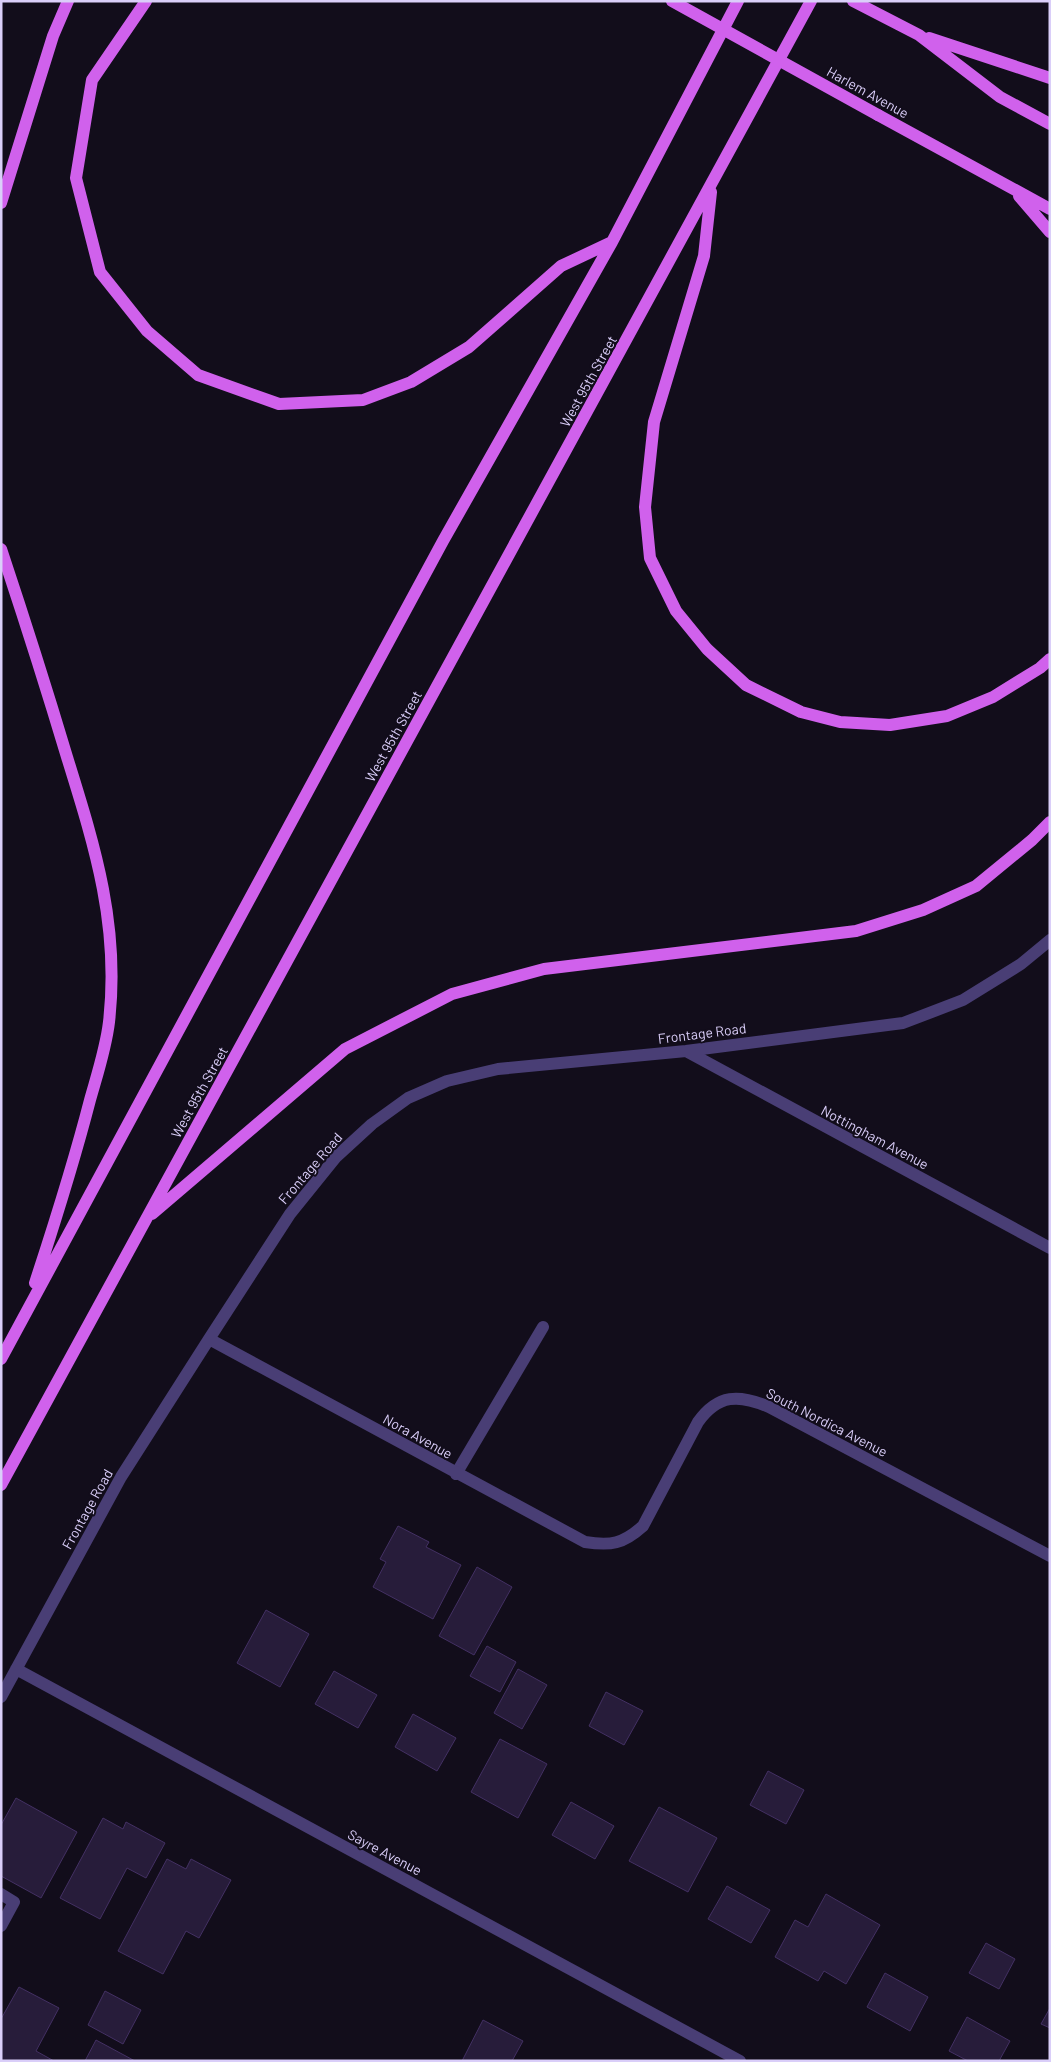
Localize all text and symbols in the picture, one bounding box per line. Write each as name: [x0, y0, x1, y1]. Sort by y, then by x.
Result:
street label: Harlem Avenue: [824, 63, 912, 121]
street label: West 95th Street: [556, 332, 620, 430]
street label: West 95th Street: [361, 687, 425, 785]
street label: Frontage Road: [657, 1019, 747, 1047]
street label: West 95th Street: [167, 1043, 231, 1141]
street label: Nottingham Avenue: [818, 1101, 932, 1173]
street label: Frontage Road: [274, 1129, 346, 1207]
street label: South Nordica Avenue: [764, 1384, 890, 1460]
street label: Nora Avenue: [380, 1410, 456, 1462]
street label: Frontage Road: [58, 1466, 116, 1552]
street label: Sayre Avenue: [345, 1825, 425, 1879]

